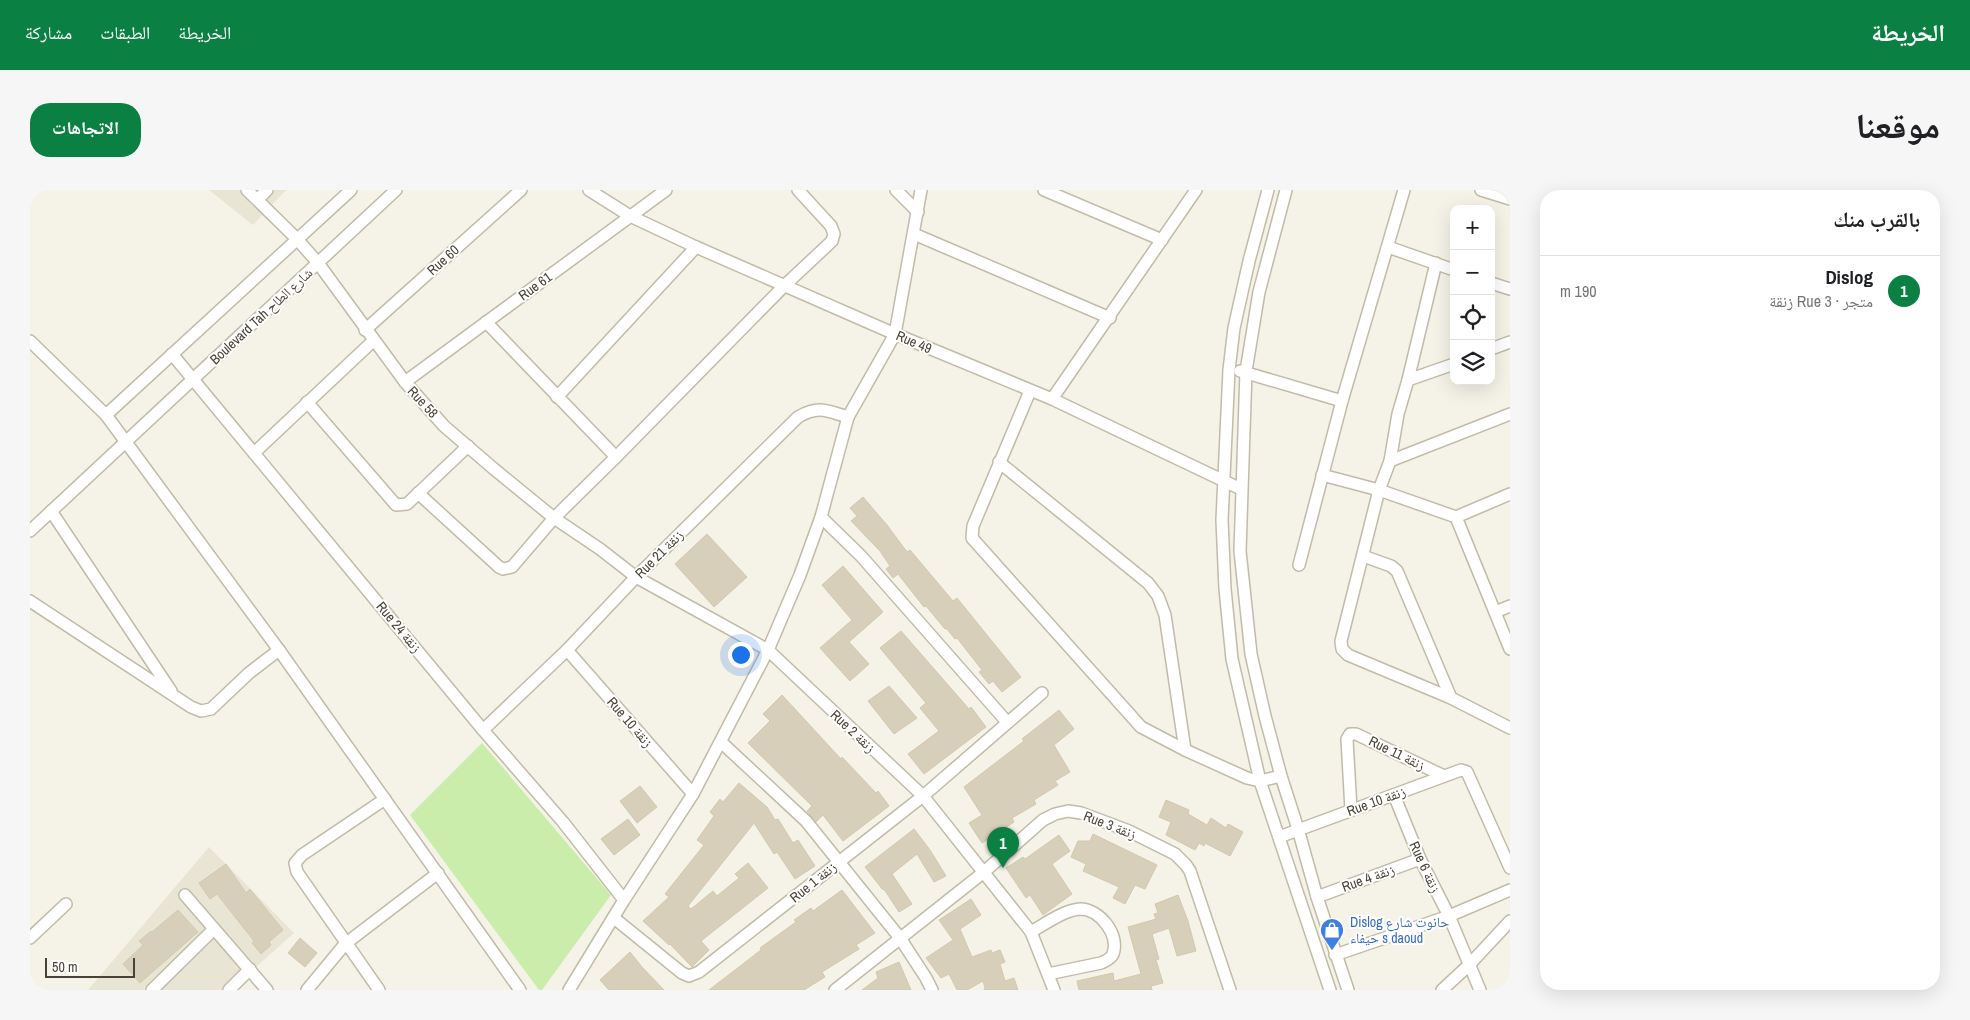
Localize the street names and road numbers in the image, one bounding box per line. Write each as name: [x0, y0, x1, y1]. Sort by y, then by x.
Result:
street label: Rue 60: [423, 241, 463, 279]
street label: Boulevard Tah شارع الطاح: [206, 264, 317, 369]
street label: Rue 61: [515, 267, 556, 304]
street label: Rue 49: [893, 326, 935, 358]
street label: Rue 58: [404, 382, 442, 422]
street label: Rue 21 زنقة: [631, 526, 687, 582]
street label: Rue 24 زنقة: [372, 598, 426, 656]
street label: Rue 10 زنقة: [603, 693, 657, 751]
street label: Rue 2 زنقة: [827, 706, 879, 756]
street label: Rue 11 زنقة: [1366, 732, 1428, 774]
street label: Rue 10 زنقة: [1344, 782, 1408, 820]
street label: Rue 3 زنقة: [1081, 807, 1139, 843]
street label: Rue 6 زنقة: [1405, 838, 1445, 896]
street label: Rue 1 زنقة: [786, 858, 840, 906]
street label: Rue 4 زنقة: [1339, 860, 1397, 896]

